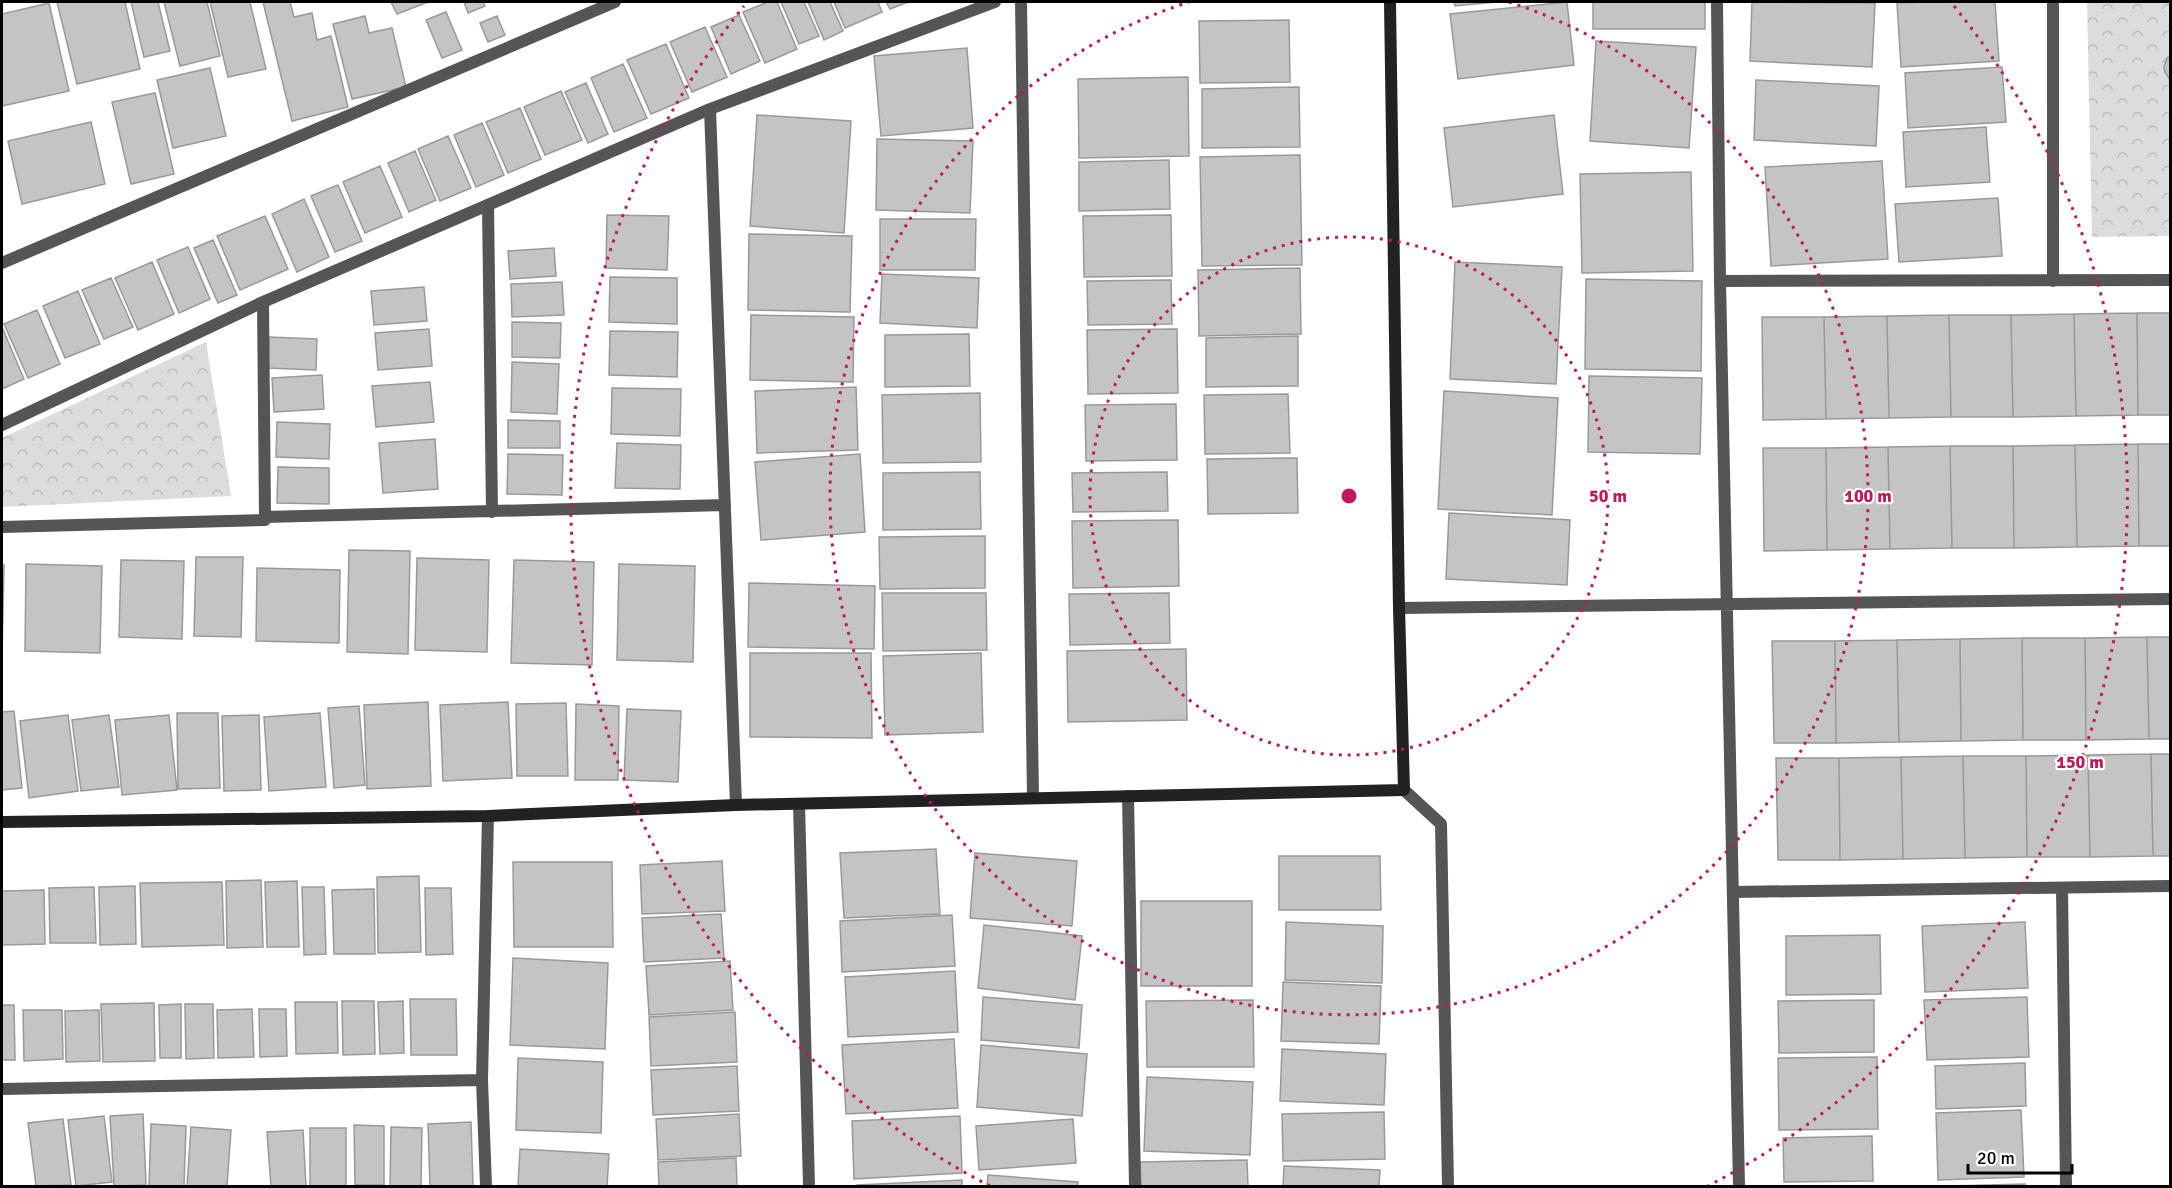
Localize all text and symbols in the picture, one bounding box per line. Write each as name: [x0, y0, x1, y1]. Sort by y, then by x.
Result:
text: 50 m: [1589, 485, 1627, 507]
text: 100 m: [1844, 485, 1892, 507]
centre of rings: [1339, 486, 1359, 506]
text: 150 m: [2056, 751, 2104, 773]
scale bar: [1968, 1137, 2072, 1175]
text: 20 m: [1977, 1147, 2015, 1169]

